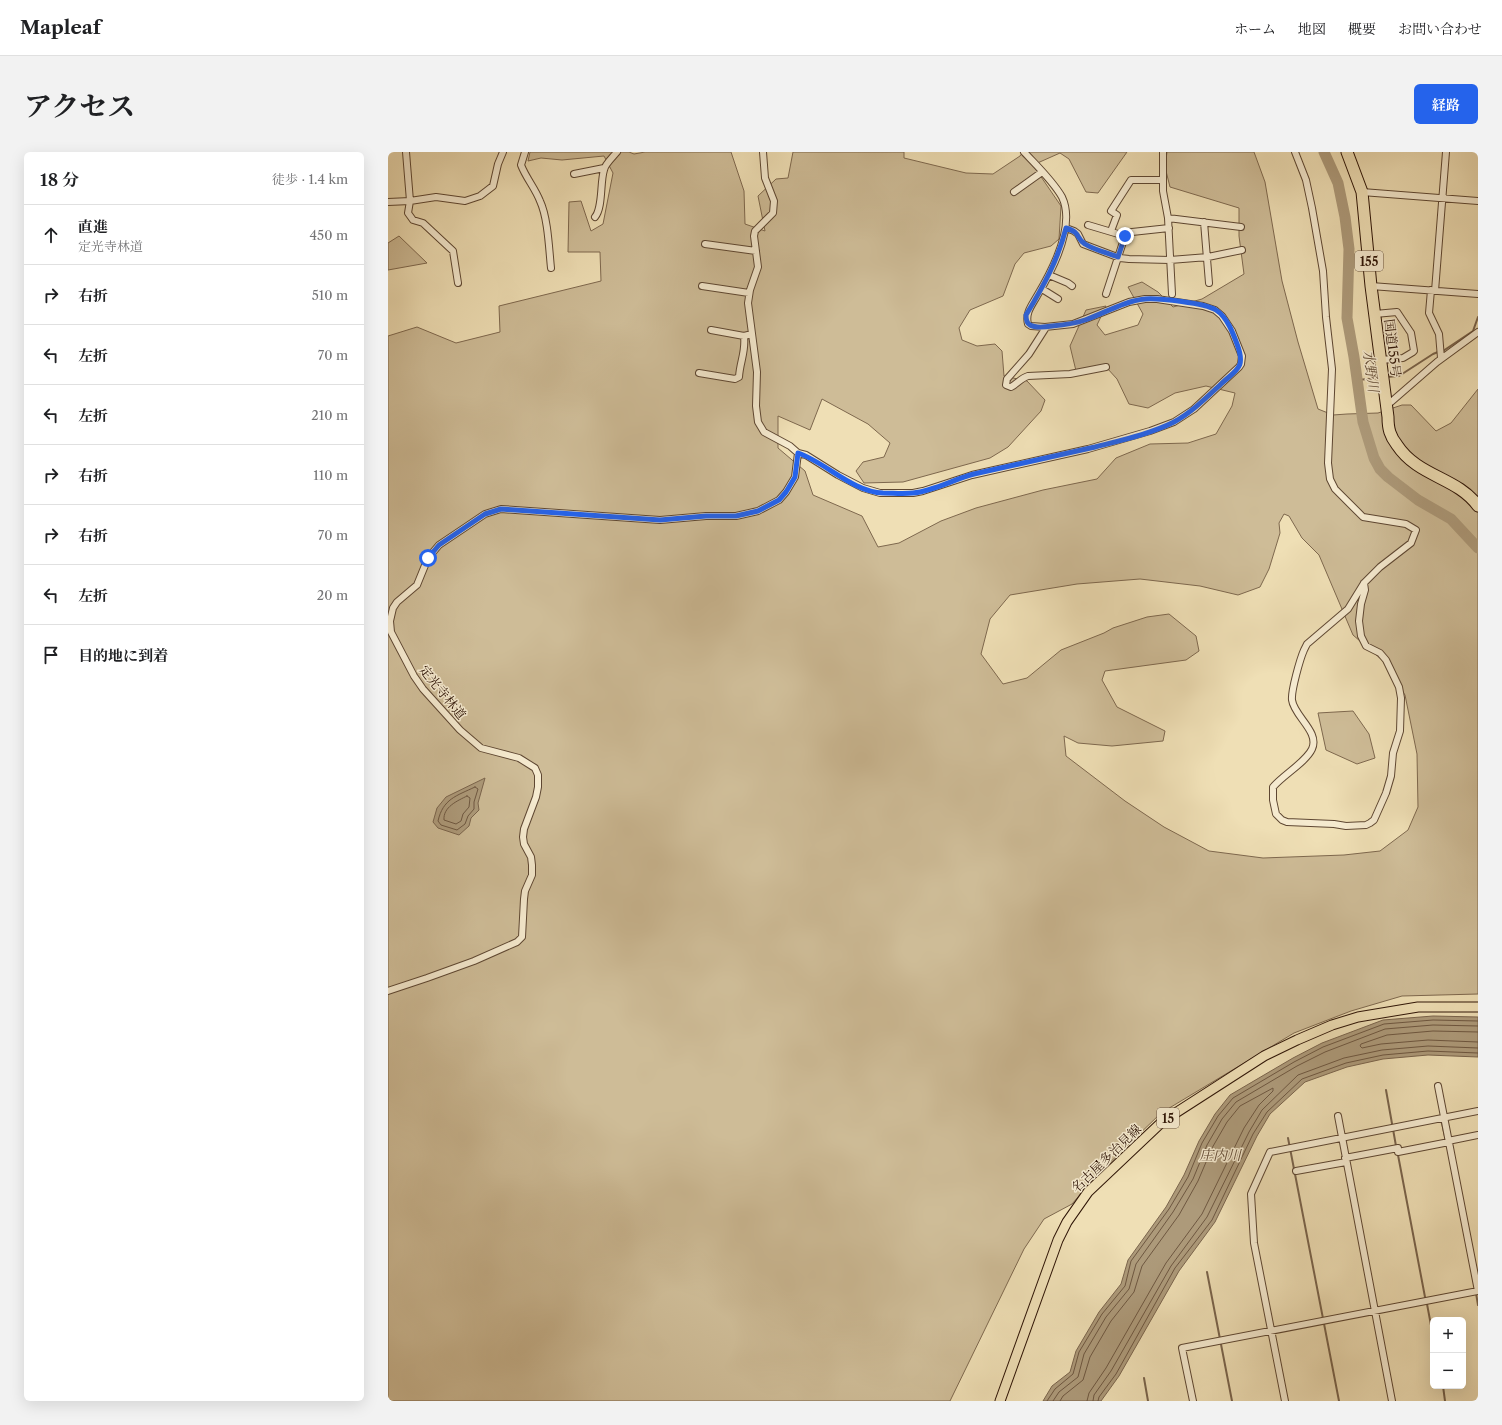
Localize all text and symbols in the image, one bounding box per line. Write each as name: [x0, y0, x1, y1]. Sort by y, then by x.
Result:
text: Mapleaf: [20, 16, 101, 39]
text: ホーム: [1234, 20, 1276, 38]
text: 地図: [1298, 20, 1326, 38]
text: 概要: [1348, 20, 1376, 38]
text: お問い合わせ: [1398, 20, 1482, 38]
button: 経路: [1414, 84, 1478, 124]
text: アクセス: [24, 89, 135, 123]
text: 18 分: [40, 170, 79, 190]
text: 徒歩 · 1.4 km: [272, 171, 348, 187]
text: 直進: [78, 217, 108, 236]
icon: ahead: [40, 224, 62, 246]
text: 450 m: [310, 227, 348, 243]
route end: [1116, 227, 1134, 245]
text: 定光寺林道: [78, 238, 143, 254]
road number: 155: [1355, 251, 1383, 271]
icon: right: [40, 284, 62, 306]
text: 右折: [78, 286, 108, 305]
text: 510 m: [312, 287, 348, 303]
street label: 国道155号: [1381, 318, 1405, 378]
icon: left: [40, 344, 62, 366]
text: 左折: [78, 346, 108, 365]
text: 70 m: [318, 347, 348, 363]
water label: 水野川: [1359, 349, 1383, 395]
icon: left: [40, 404, 62, 426]
text: 左折: [78, 406, 108, 425]
text: 210 m: [311, 407, 348, 423]
icon: right: [40, 464, 62, 486]
text: 右折: [78, 466, 108, 485]
text: 110 m: [313, 467, 348, 483]
icon: right: [40, 524, 62, 546]
text: 右折: [78, 526, 108, 545]
text: 70 m: [318, 527, 348, 543]
route start: [419, 549, 437, 567]
icon: left: [40, 584, 62, 606]
text: 左折: [78, 586, 108, 605]
text: 20 m: [317, 587, 348, 603]
icon: arrive: [40, 644, 62, 666]
text: 目的地に到着: [78, 646, 168, 665]
street label: 定光寺林道: [416, 662, 470, 722]
road number: 15: [1157, 1108, 1179, 1128]
street label: 名古屋多治見線: [1068, 1121, 1144, 1195]
water label: 庄内川: [1199, 1146, 1243, 1164]
map controls: [1430, 1317, 1466, 1389]
button: +: [1430, 1317, 1466, 1353]
button: −: [1430, 1353, 1466, 1389]

